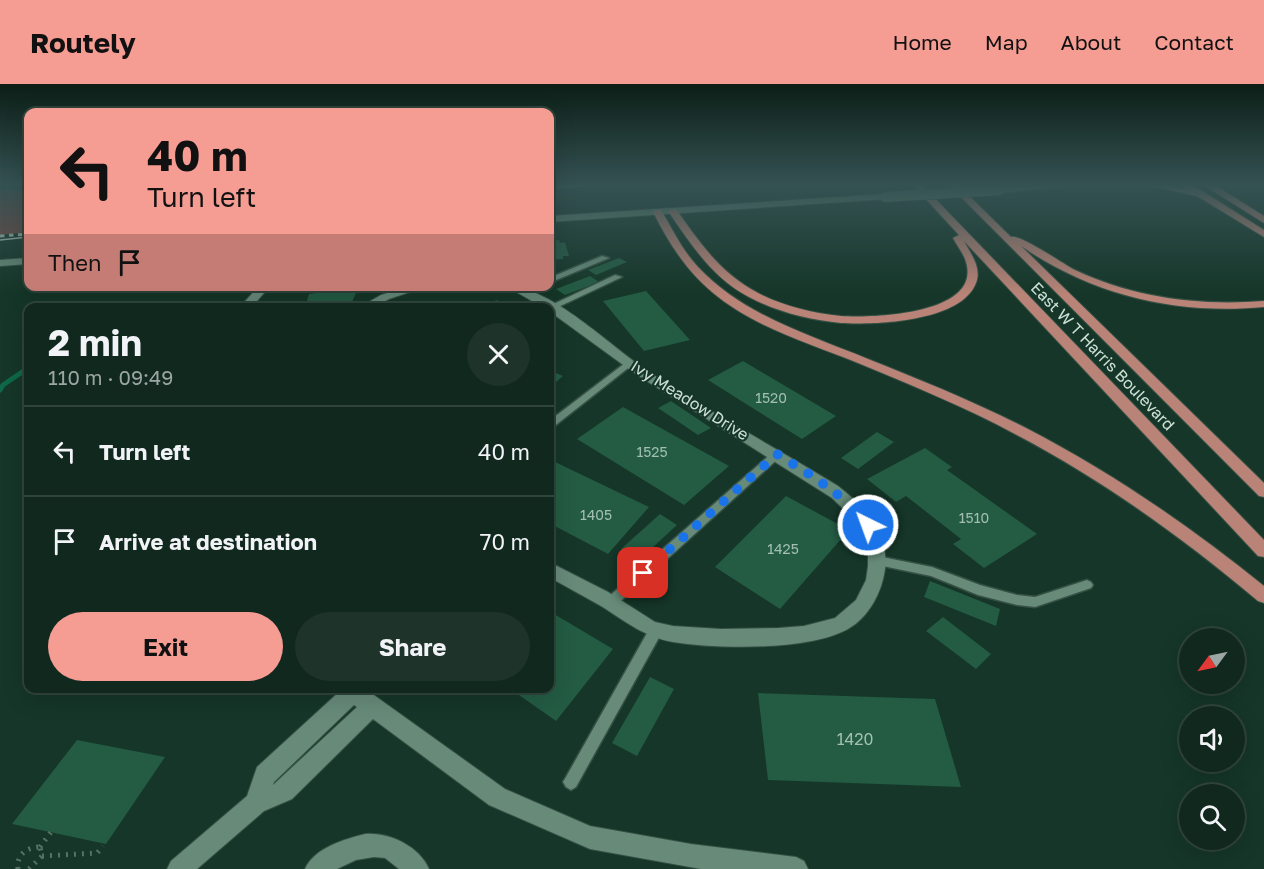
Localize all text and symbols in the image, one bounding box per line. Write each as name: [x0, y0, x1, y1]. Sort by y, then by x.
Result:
text: Routely: [30, 26, 136, 59]
text: Home: [892, 29, 952, 55]
text: Map: [985, 29, 1028, 55]
text: About: [1061, 29, 1121, 55]
text: Contact: [1154, 29, 1234, 55]
text: 40 m: [147, 130, 248, 180]
icon: left: [48, 132, 126, 210]
text: Turn left: [147, 181, 256, 213]
icon: arrive: [113, 246, 146, 279]
text: Then: [48, 249, 101, 276]
street label: East W T Harris Boulevard: [1027, 278, 1179, 434]
text: 2 min: [48, 321, 142, 364]
button: close: [467, 323, 530, 386]
street label: Ivy Meadow Drive: [627, 356, 753, 444]
text: 110 m · 09:49: [48, 365, 173, 389]
house number: 1520: [755, 389, 787, 406]
icon: left: [48, 435, 81, 468]
text: Turn left: [99, 438, 190, 465]
text: 40 m: [478, 438, 530, 465]
house number: 1525: [636, 443, 668, 460]
position arrow: [836, 493, 900, 557]
house number: 1405: [580, 506, 612, 523]
house number: 1510: [959, 509, 989, 526]
icon: arrive: [48, 525, 81, 558]
text: Arrive at destination: [99, 528, 317, 555]
text: 70 m: [480, 528, 530, 555]
house number: 1425: [767, 540, 799, 557]
pin: [617, 547, 668, 598]
icon: arrive: [626, 556, 659, 589]
button: Exit: [48, 612, 283, 681]
button: Share: [295, 612, 530, 681]
north arrow: [1179, 628, 1245, 694]
map controls: [1179, 628, 1245, 850]
button: sound: [1179, 706, 1245, 772]
house number: 1420: [837, 729, 873, 749]
button: search: [1179, 784, 1245, 850]

